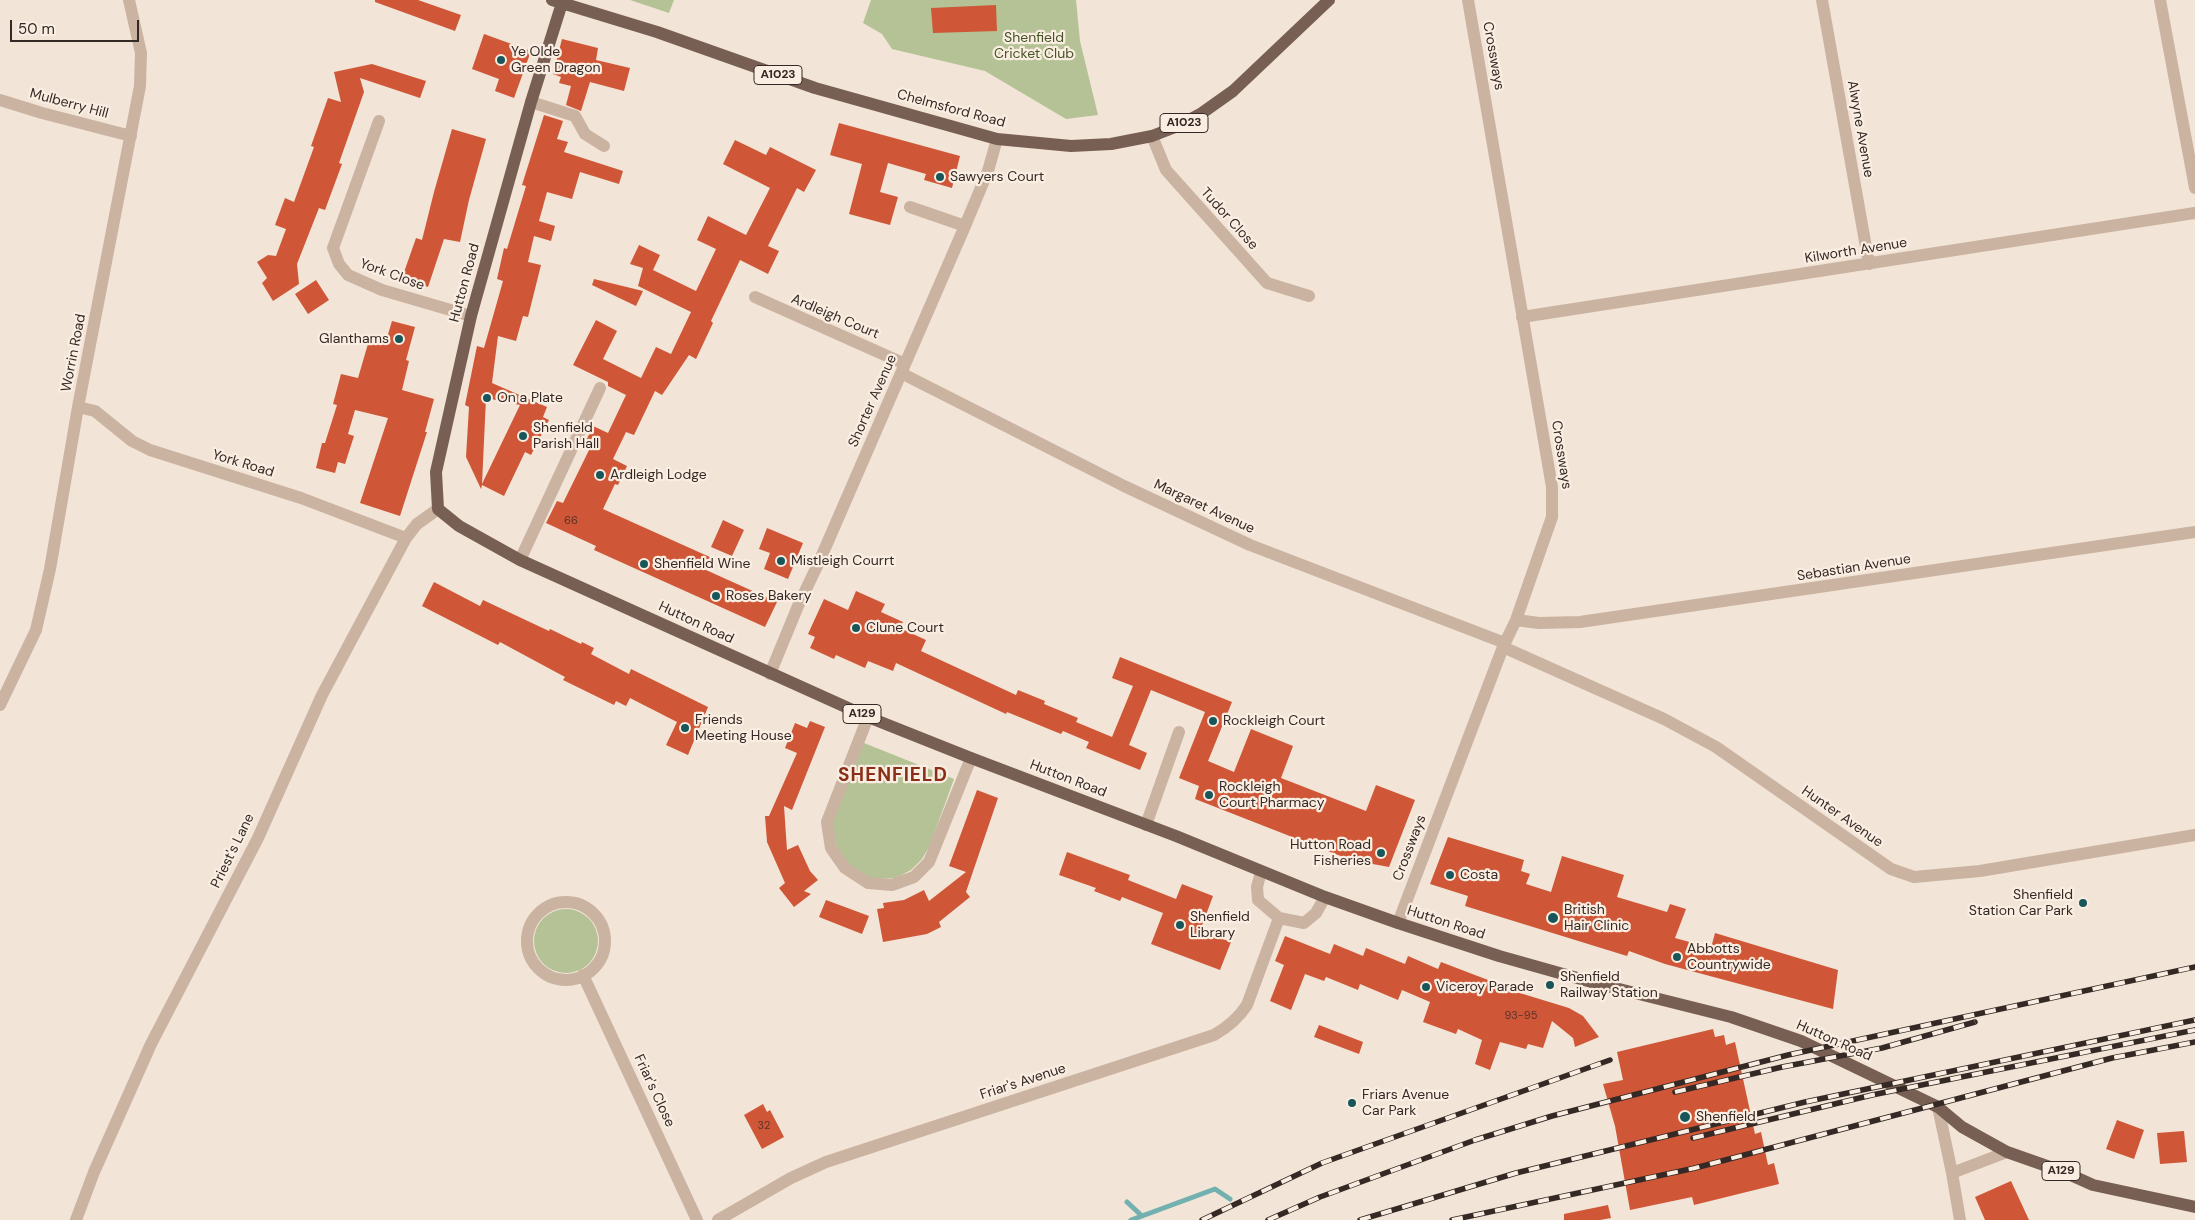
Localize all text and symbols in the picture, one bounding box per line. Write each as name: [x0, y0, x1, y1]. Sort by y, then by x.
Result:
scale bar: [12, 10, 141, 42]
text: 50 m: [18, 19, 55, 39]
street label: Crossways: [1479, 20, 1507, 92]
park label: Shenfield Cricket Club: [994, 30, 1074, 62]
place label: Ye Olde Green Dragon: [511, 44, 600, 76]
marker: Ye Olde Green Dragon: [495, 54, 507, 66]
road number: A1023: [754, 66, 802, 84]
street label: Alwyne Avenue: [1843, 79, 1877, 179]
street label: Mulberry Hill: [28, 85, 110, 123]
street label: Chelmsford Road: [895, 86, 1007, 132]
road number: A1023: [1160, 114, 1208, 132]
place label: Sawyers Court: [950, 169, 1044, 185]
marker: Sawyers Court: [934, 171, 946, 183]
street label: Tudor Close: [1197, 185, 1261, 253]
street label: Kilworth Avenue: [1804, 235, 1908, 267]
street label: Hutton Road: [446, 242, 484, 324]
street label: York Close: [357, 256, 427, 294]
street label: Ardleigh Court: [788, 291, 882, 343]
street label: Worrin Road: [58, 313, 90, 393]
place label: Glanthams: [319, 331, 389, 347]
marker: Glanthams: [393, 333, 405, 345]
street label: Shorter Avenue: [845, 352, 901, 450]
place label: On a Plate: [497, 390, 563, 406]
marker: On a Plate: [481, 392, 493, 404]
street label: Crossways: [1547, 419, 1575, 491]
place label: Shenfield Parish Hall: [533, 420, 599, 452]
marker: Shenfield Parish Hall: [517, 430, 529, 442]
street label: York Road: [210, 447, 276, 481]
place label: Ardleigh Lodge: [610, 467, 707, 483]
marker: Ardleigh Lodge: [594, 469, 606, 481]
street label: Margaret Avenue: [1151, 476, 1257, 538]
house number: 66: [564, 514, 578, 528]
street label: Sebastian Avenue: [1796, 551, 1912, 585]
place label: Mistleigh Courrt: [791, 553, 895, 569]
marker: Mistleigh Courrt: [775, 555, 787, 567]
place label: Shenfield Wine: [654, 556, 751, 572]
marker: Shenfield Wine: [638, 558, 650, 570]
place label: Roses Bakery: [726, 588, 811, 604]
marker: Roses Bakery: [710, 590, 722, 602]
street label: Hutton Road: [656, 598, 736, 648]
place label: Clune Court: [866, 620, 944, 636]
marker: Clune Court: [850, 622, 862, 634]
road number: A129: [843, 704, 881, 724]
place label: Friends Meeting House: [695, 712, 792, 744]
place label: Rockleigh Court: [1223, 713, 1325, 729]
marker: Rockleigh Court: [1207, 715, 1219, 727]
marker: Friends Meeting House: [679, 722, 691, 734]
street label: Hutton Road: [1027, 757, 1109, 801]
district label: SHENFIELD: [837, 765, 949, 787]
place label: Rockleigh Court Pharmacy: [1219, 779, 1325, 812]
street label: Hunter Avenue: [1798, 783, 1886, 851]
marker: Rockleigh Court Pharmacy: [1203, 789, 1215, 801]
street label: Priest's Lane: [208, 811, 258, 891]
street label: Crossways: [1390, 813, 1430, 883]
place label: Hutton Road Fisheries: [1290, 837, 1371, 870]
marker: Hutton Road Fisheries: [1375, 847, 1387, 859]
place label: Costa: [1460, 867, 1498, 883]
marker: Costa: [1444, 869, 1456, 881]
place label: Shenfield Station Car Park: [1969, 887, 2073, 920]
marker: Shenfield Station Car Park: [2077, 897, 2089, 909]
street label: Hutton Road: [1405, 902, 1487, 944]
place label: British Hair Clinic: [1564, 902, 1629, 934]
place label: Shenfield Library: [1190, 909, 1250, 942]
marker: British Hair Clinic: [1546, 911, 1560, 925]
marker: Shenfield Library: [1174, 919, 1186, 931]
place label: Abbotts Countrywide: [1687, 941, 1771, 974]
marker: Abbotts Countrywide: [1671, 951, 1683, 963]
place label: Shenfield Railway Station: [1560, 969, 1658, 1002]
place label: Viceroy Parade: [1436, 979, 1534, 995]
marker: Shenfield Railway Station: [1544, 979, 1556, 991]
marker: Viceroy Parade: [1420, 981, 1432, 993]
house number: 93-95: [1505, 1009, 1537, 1023]
street label: Hutton Road: [1794, 1017, 1874, 1065]
street label: Friar's Close: [630, 1052, 678, 1130]
street label: Friar's Avenue: [978, 1060, 1068, 1104]
place label: Friars Avenue Car Park: [1362, 1087, 1449, 1120]
marker: Friars Avenue Car Park: [1346, 1097, 1358, 1109]
place label: Shenfield: [1696, 1109, 1756, 1125]
marker: Shenfield: [1678, 1110, 1692, 1124]
house number: 32: [758, 1119, 770, 1133]
road number: A129: [2042, 1162, 2080, 1180]

